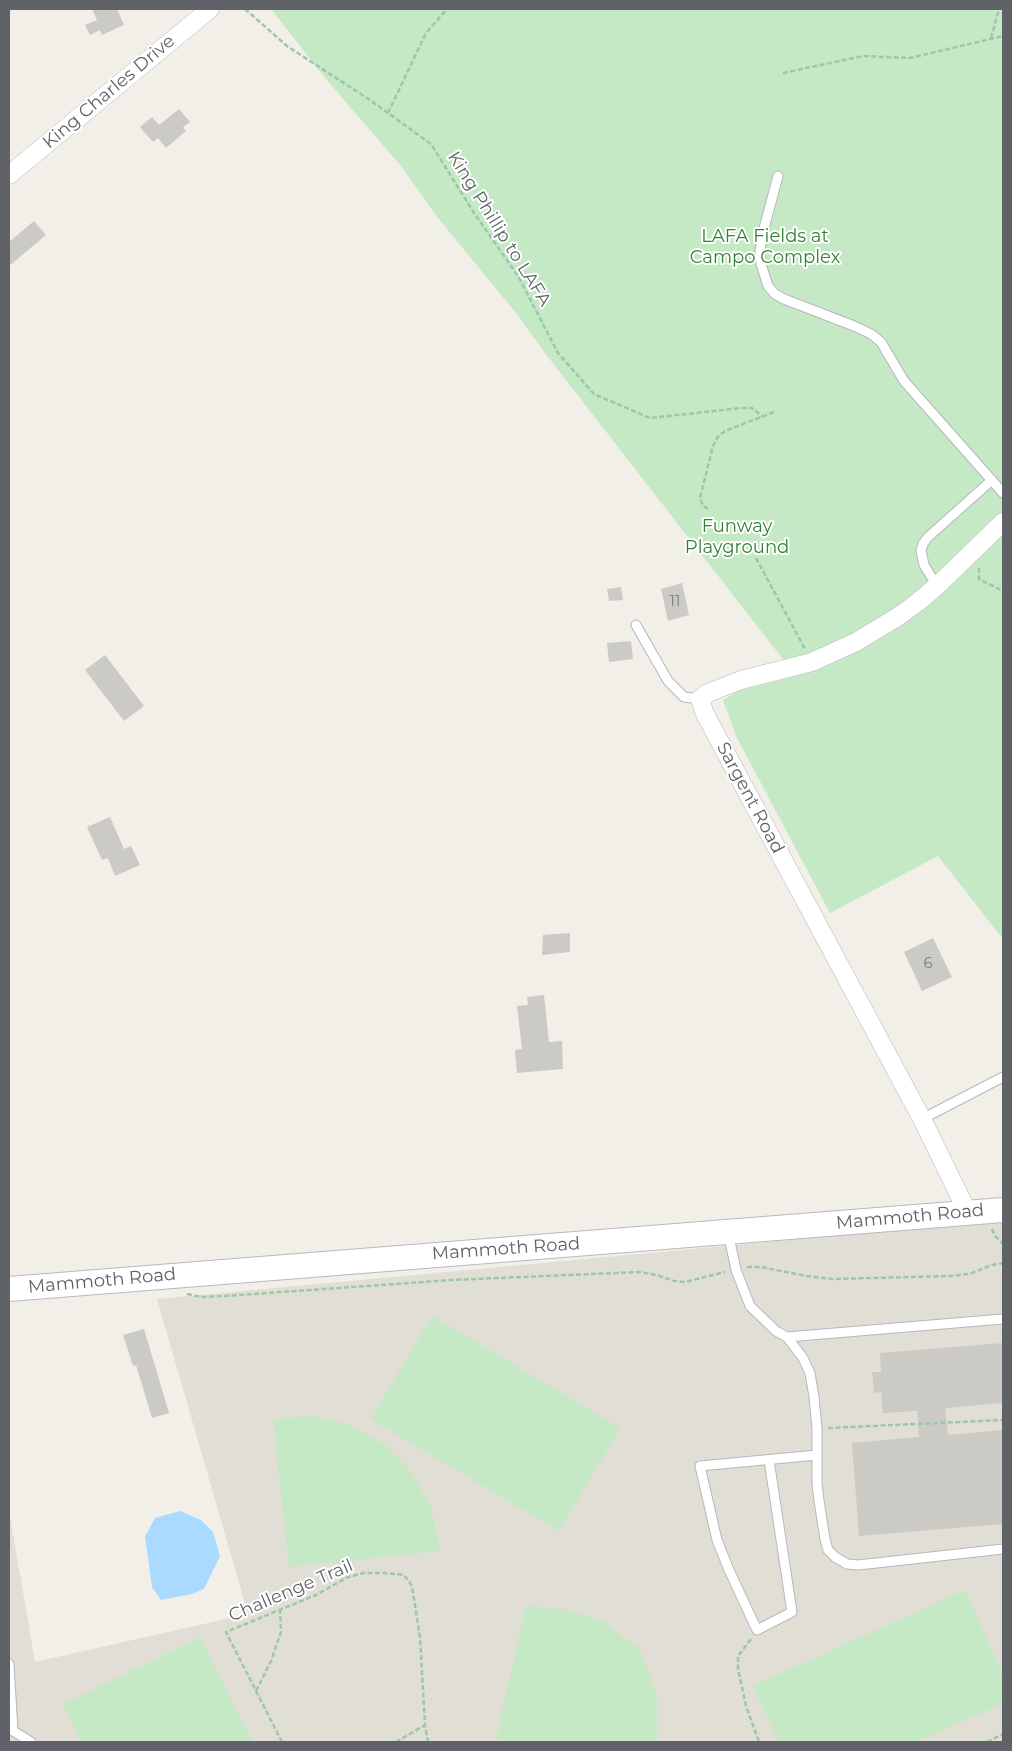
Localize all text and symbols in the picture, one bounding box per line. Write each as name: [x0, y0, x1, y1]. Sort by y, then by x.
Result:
street label: King Charles Drive: [39, 30, 179, 154]
street label: King Phillip to LAFA: [443, 148, 555, 310]
park label: LAFA Fields at Campo Complex: [690, 226, 840, 268]
park label: Funway Playground: [685, 516, 789, 558]
house number: 11: [670, 593, 680, 611]
street label: Sargent Road: [712, 739, 788, 857]
house number: 6: [923, 955, 933, 973]
street label: Mammoth Road: [835, 1200, 985, 1234]
street label: Mammoth Road: [431, 1233, 581, 1265]
street label: Mammoth Road: [27, 1264, 177, 1298]
street label: Challenge Trail: [226, 1555, 356, 1627]

